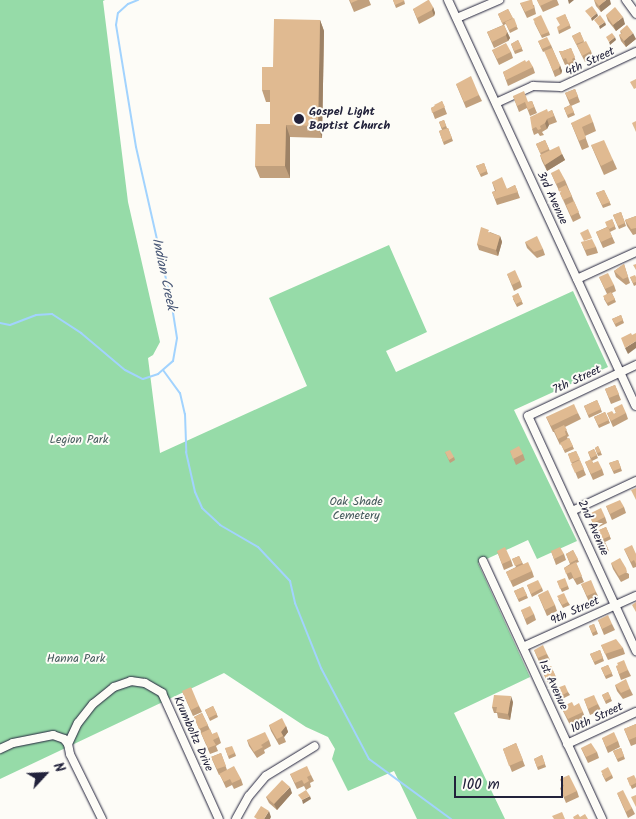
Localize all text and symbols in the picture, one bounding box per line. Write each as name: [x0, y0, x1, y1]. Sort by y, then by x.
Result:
street label: 4th Street: [563, 44, 617, 80]
place label: Gospel Light Baptist Church: [309, 105, 390, 133]
marker: Gospel Light Baptist Church: [293, 113, 305, 125]
street label: 3rd Avenue: [533, 169, 571, 227]
water label: Indian Creek: [148, 236, 180, 312]
street label: 7th Street: [550, 363, 604, 397]
park label: Legion Park: [50, 433, 108, 447]
park label: Oak Shade Cemetery: [329, 495, 383, 523]
street label: 2nd Avenue: [574, 498, 612, 558]
street label: 9th Street: [548, 594, 602, 628]
park label: Hanna Park: [47, 652, 105, 666]
street label: 1st Avenue: [535, 658, 571, 712]
street label: Krumboltz Drive: [170, 694, 216, 774]
street label: 10th Street: [569, 700, 625, 736]
north arrow: [20, 749, 70, 799]
text: N: [47, 759, 70, 776]
scale bar: [456, 766, 565, 798]
text: 100 m: [462, 773, 500, 797]

